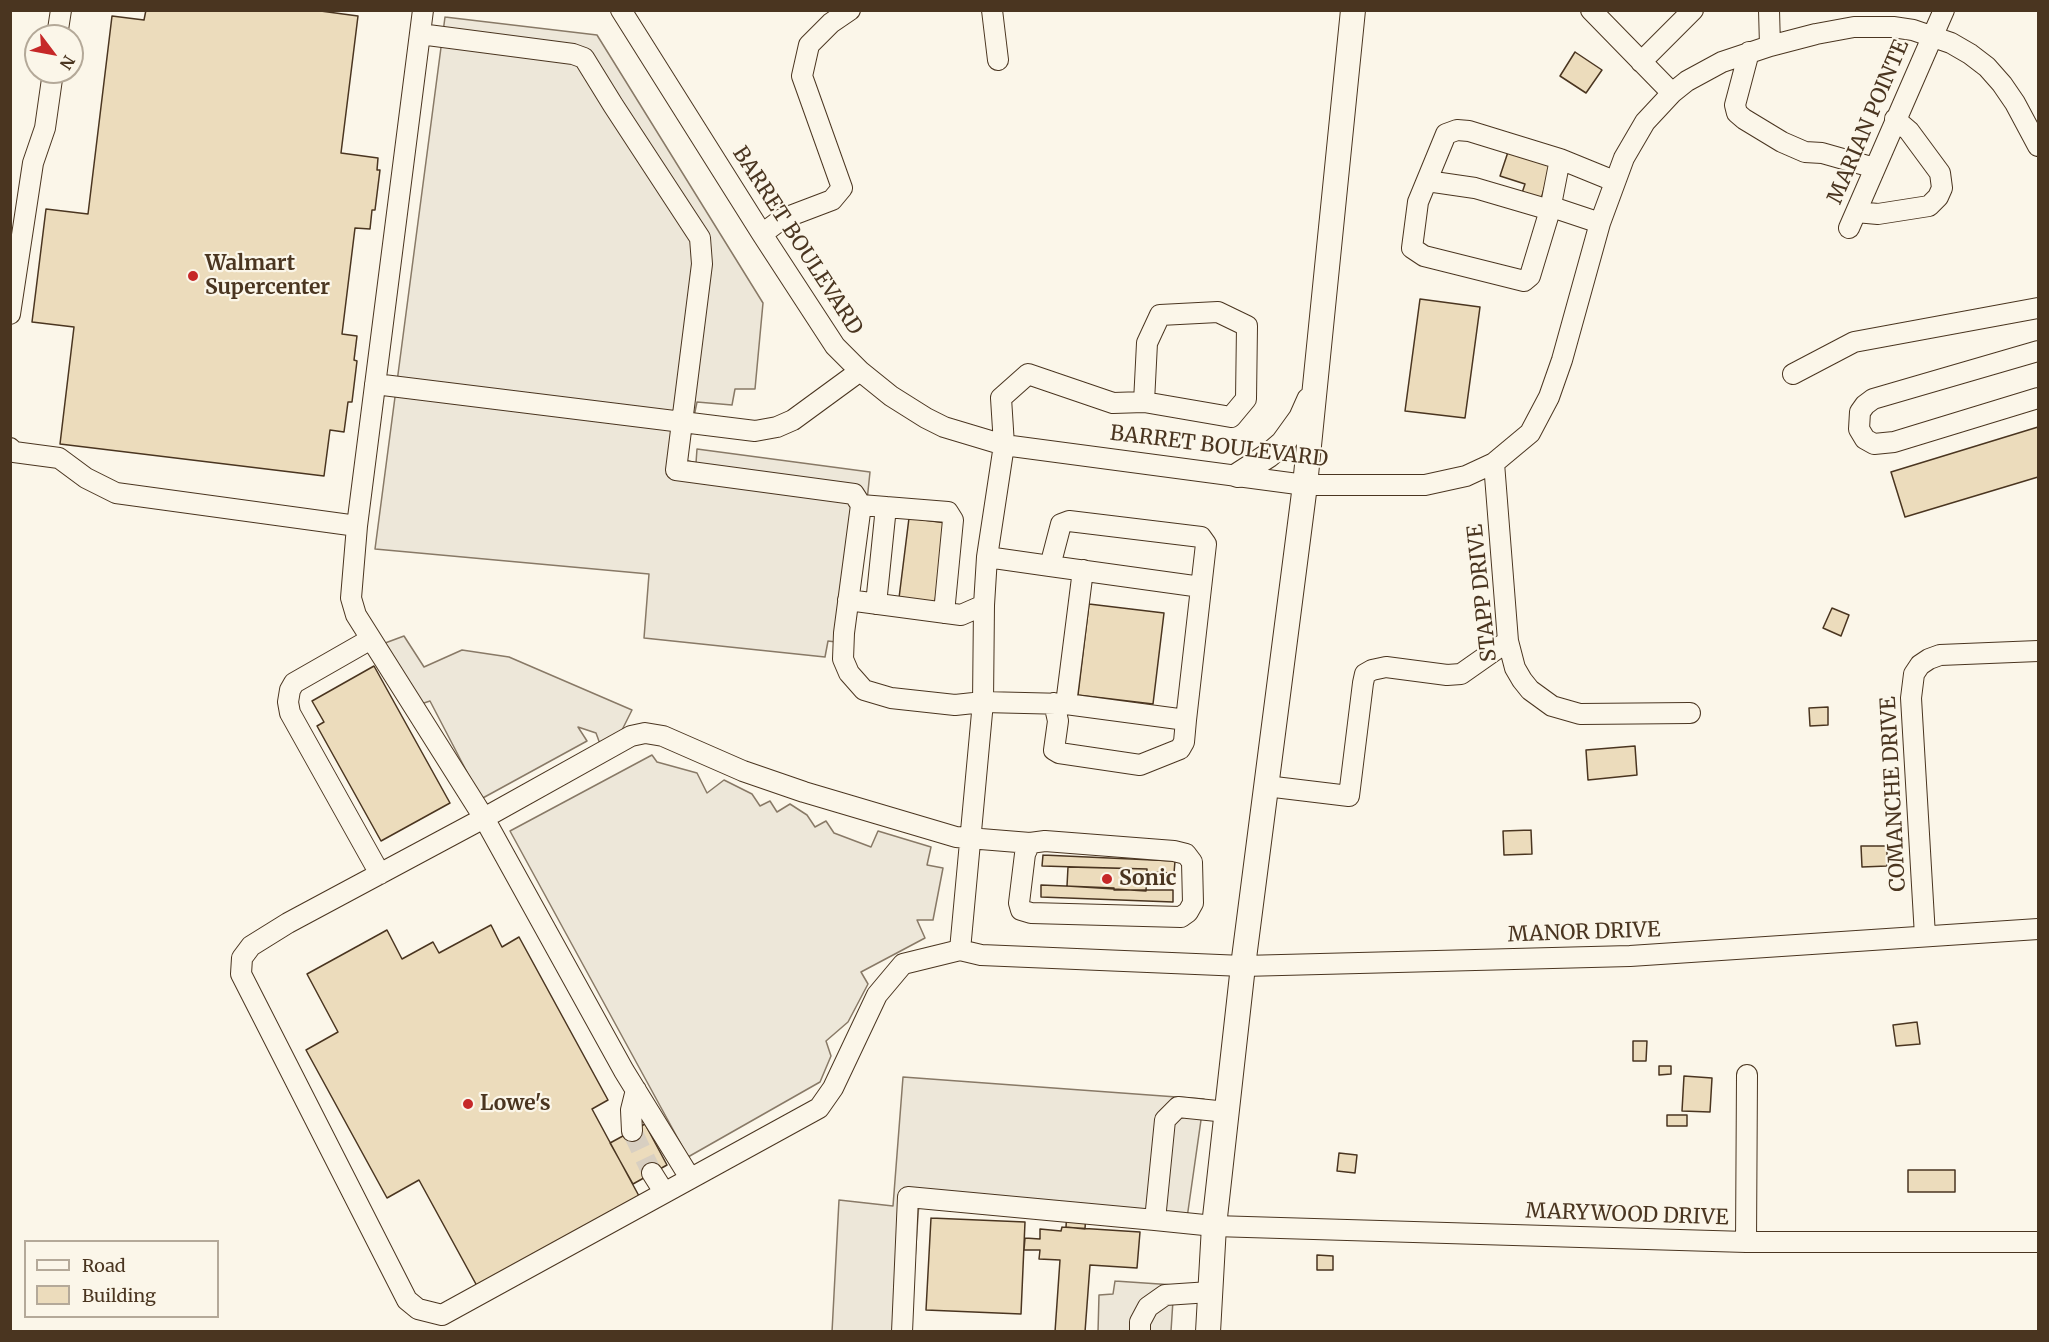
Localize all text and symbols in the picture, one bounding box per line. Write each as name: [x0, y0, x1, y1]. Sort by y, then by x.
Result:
north arrow: [24, 24, 84, 84]
street label: MARIAN POINTE: [1823, 36, 1915, 208]
text: N: [56, 52, 79, 73]
street label: BARRET BOULEVARD: [727, 142, 867, 340]
place label: Walmart Supercenter: [205, 251, 330, 301]
marker: Walmart Supercenter: [186, 269, 200, 283]
street label: BARRET BOULEVARD: [1109, 421, 1329, 473]
street label: STAPP DRIVE: [1463, 523, 1503, 663]
street label: COMANCHE DRIVE: [1876, 696, 1912, 892]
place label: Sonic: [1119, 866, 1177, 892]
marker: Sonic: [1100, 872, 1114, 886]
street label: MANOR DRIVE: [1507, 918, 1661, 948]
place label: Lowe's: [480, 1091, 551, 1117]
marker: Lowe's: [461, 1097, 475, 1111]
street label: MARYWOOD DRIVE: [1525, 1199, 1729, 1231]
legend: [24, 1240, 219, 1318]
text: Road: [82, 1254, 126, 1277]
text: Building: [82, 1284, 156, 1307]

